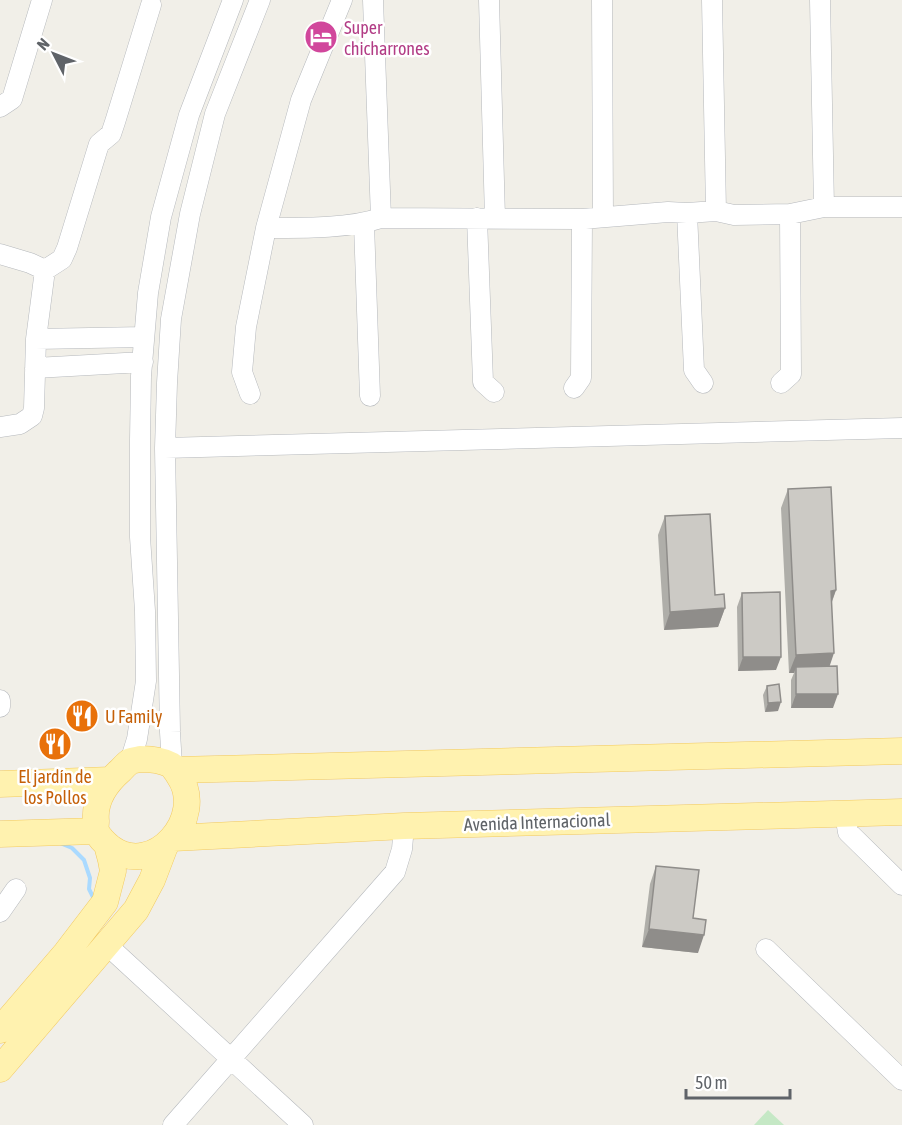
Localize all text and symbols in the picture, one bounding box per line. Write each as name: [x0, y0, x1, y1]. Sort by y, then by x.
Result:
place label: Super chicharrones: [344, 17, 430, 59]
hotel icon: Super chicharrones: [303, 19, 339, 55]
north arrow: [24, 24, 84, 84]
text: N: [33, 34, 53, 53]
restaurant icon: U Family: [64, 698, 100, 734]
place label: U Family: [105, 706, 162, 727]
restaurant icon: El jardín de los Pollos: [37, 726, 73, 762]
place label: El jardín de los Pollos: [18, 766, 92, 808]
street label: Avenida Internacional: [463, 809, 611, 835]
scale bar: [686, 1062, 790, 1100]
text: 50 m: [695, 1072, 727, 1093]

